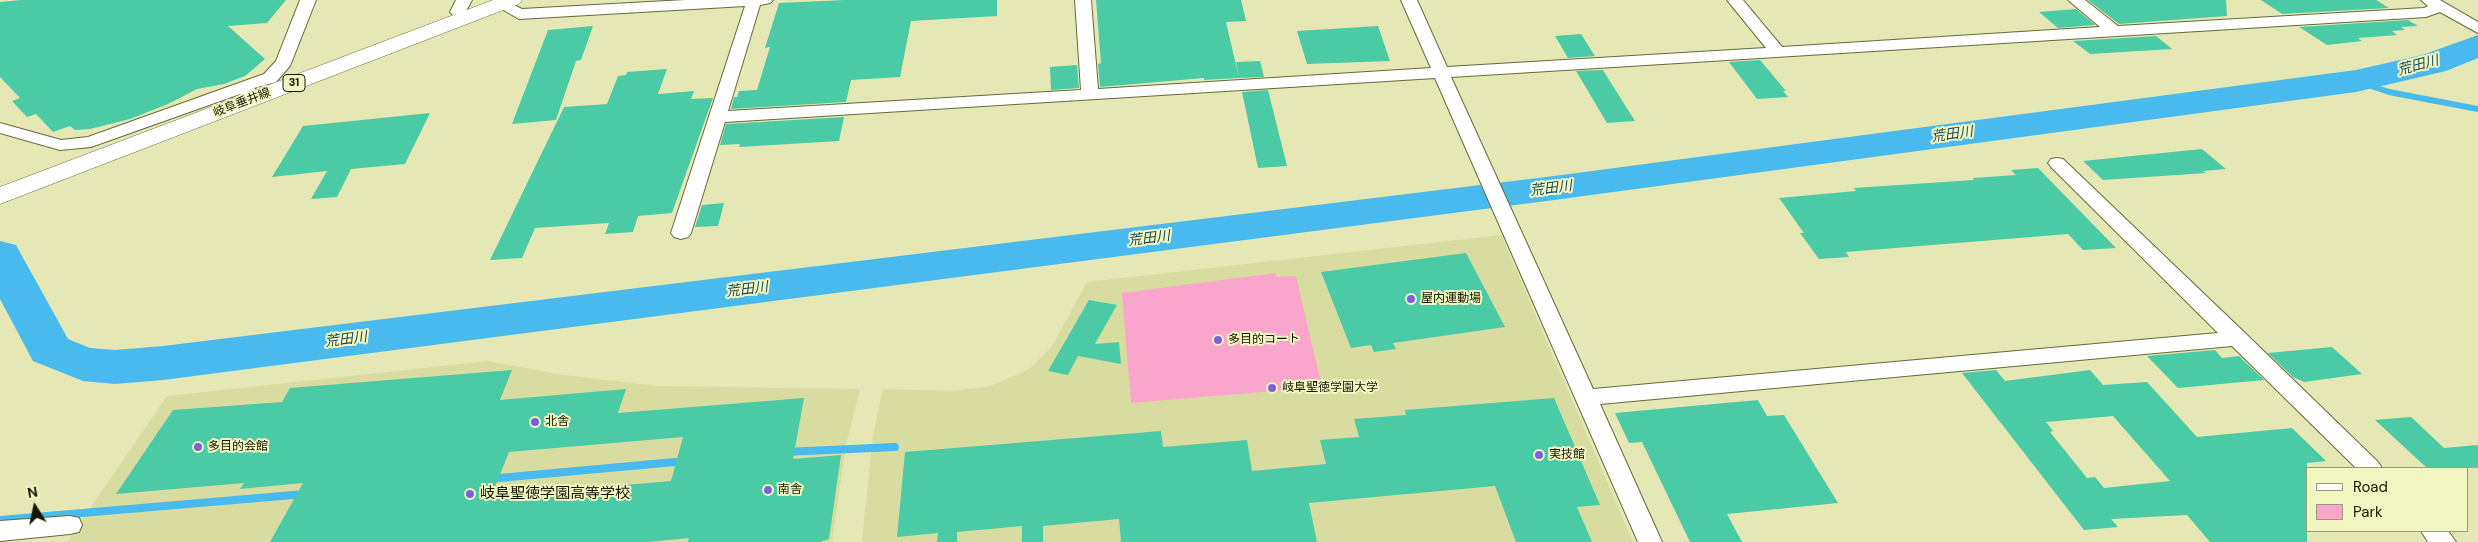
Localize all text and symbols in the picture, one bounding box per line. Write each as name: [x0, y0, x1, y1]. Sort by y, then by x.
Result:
water label: 荒田川: [2396, 52, 2440, 80]
road number: 31: [283, 75, 305, 92]
street label: 岐阜垂井線: [211, 86, 273, 120]
water label: 荒田川: [1930, 124, 1974, 146]
water label: 荒田川: [1529, 178, 1573, 200]
water label: 荒田川: [1127, 228, 1171, 250]
water label: 荒田川: [725, 279, 769, 301]
place label: 屋内運動場: [1421, 292, 1481, 306]
marker: 屋内運動場: [1405, 293, 1417, 305]
water label: 荒田川: [324, 329, 368, 351]
place label: 多目的コート: [1228, 333, 1300, 347]
marker: 多目的コート: [1212, 334, 1224, 346]
place label: 岐阜聖徳学園大学: [1282, 381, 1378, 395]
marker: 岐阜聖徳学園大学: [1266, 382, 1278, 394]
place label: 北舎: [545, 415, 569, 429]
marker: 北舎: [529, 416, 541, 428]
place label: 多目的会館: [208, 440, 268, 454]
marker: 多目的会館: [192, 441, 204, 453]
place label: 実技館: [1549, 448, 1585, 462]
marker: 実技館: [1533, 449, 1545, 461]
legend: [2306, 467, 2468, 532]
text: Road: [2353, 477, 2388, 497]
north arrow: [10, 482, 60, 532]
text: N: [26, 482, 39, 502]
place label: 南舎: [778, 483, 802, 497]
marker: 南舎: [762, 484, 774, 496]
place label: 岐阜聖徳学園高等学校: [480, 485, 630, 503]
marker: 岐阜聖徳学園高等学校: [464, 488, 476, 500]
text: Park: [2353, 502, 2383, 522]

